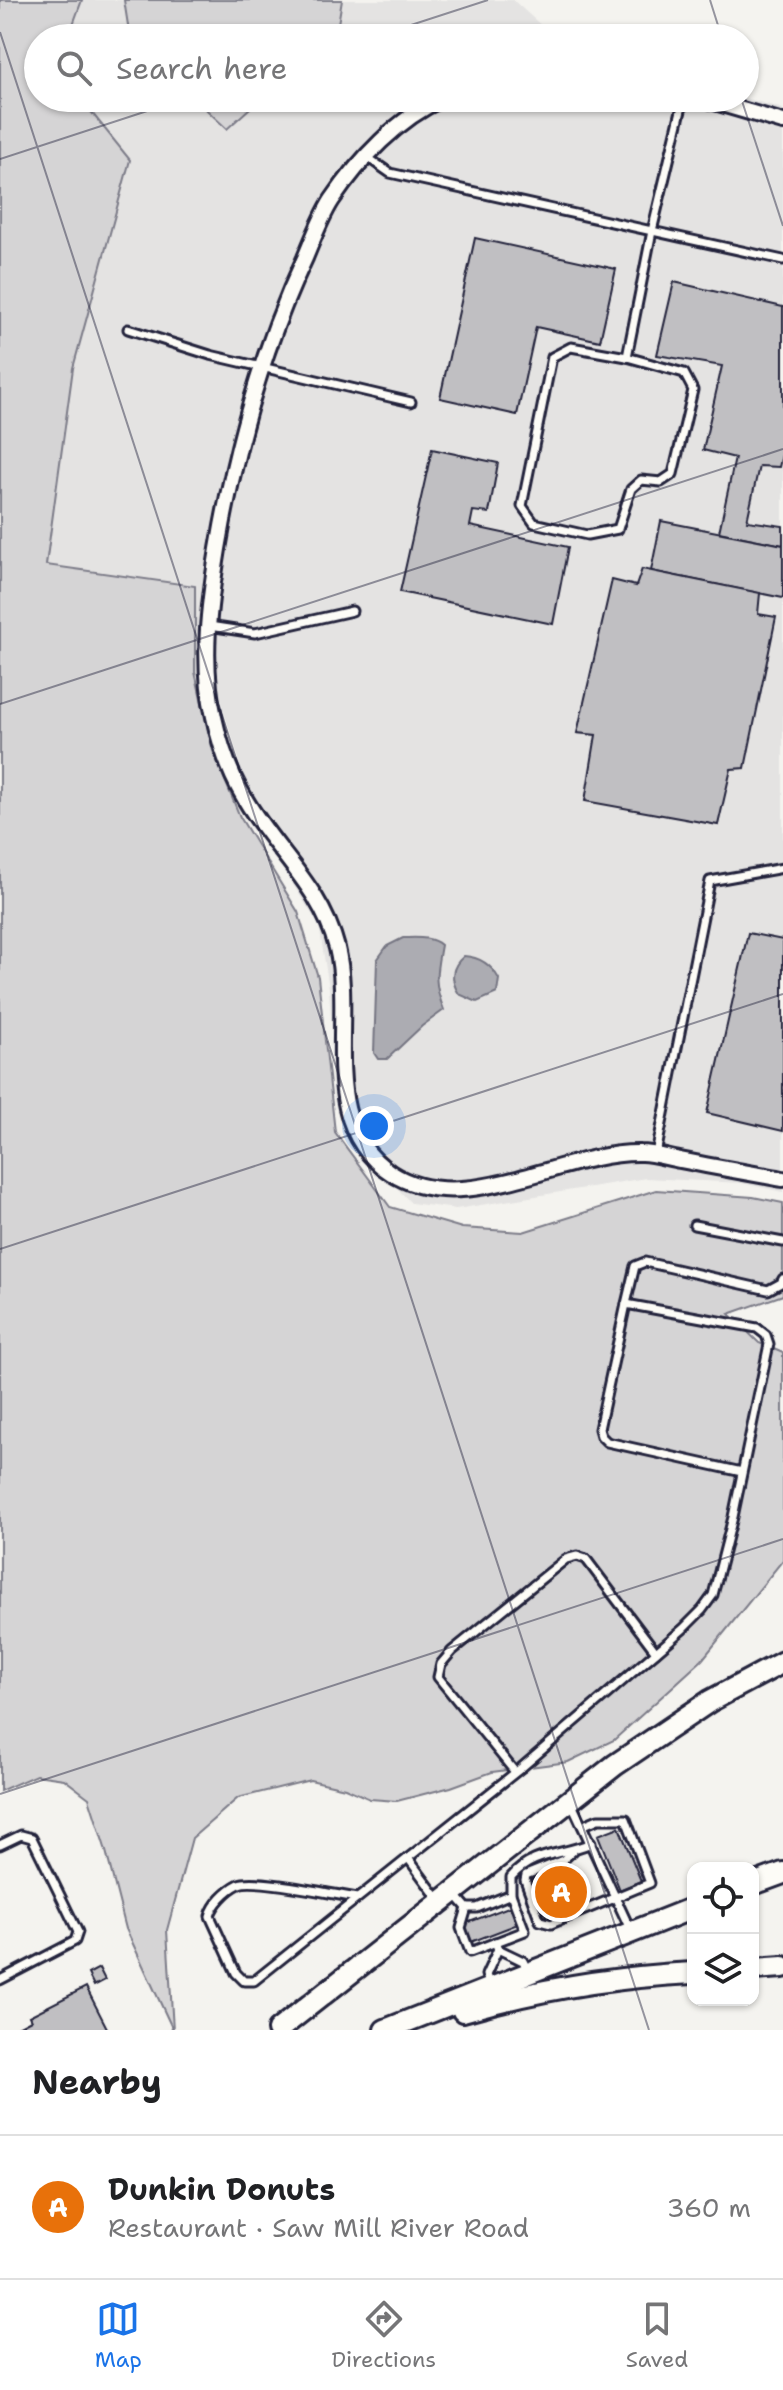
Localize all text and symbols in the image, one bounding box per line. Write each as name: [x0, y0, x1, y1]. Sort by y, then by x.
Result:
search box: [24, 24, 759, 112]
icon: search: [52, 46, 96, 90]
text: Search here: [116, 48, 287, 89]
your location: [354, 1106, 394, 1146]
pin: A: [535, 1862, 587, 1922]
map controls: [687, 1862, 759, 2006]
button: locate: [687, 1862, 759, 1934]
button: layers: [687, 1934, 759, 2006]
text: Nearby: [32, 2059, 162, 2105]
text: Dunkin Donuts: [108, 2169, 335, 2210]
text: A: [48, 2190, 68, 2225]
text: 360 m: [666, 2190, 751, 2225]
text: Restaurant · Saw Mill River Road: [108, 2210, 529, 2245]
tab: Map: [95, 2297, 142, 2374]
tab: Directions: [331, 2297, 436, 2374]
tab: Saved: [626, 2297, 688, 2374]

